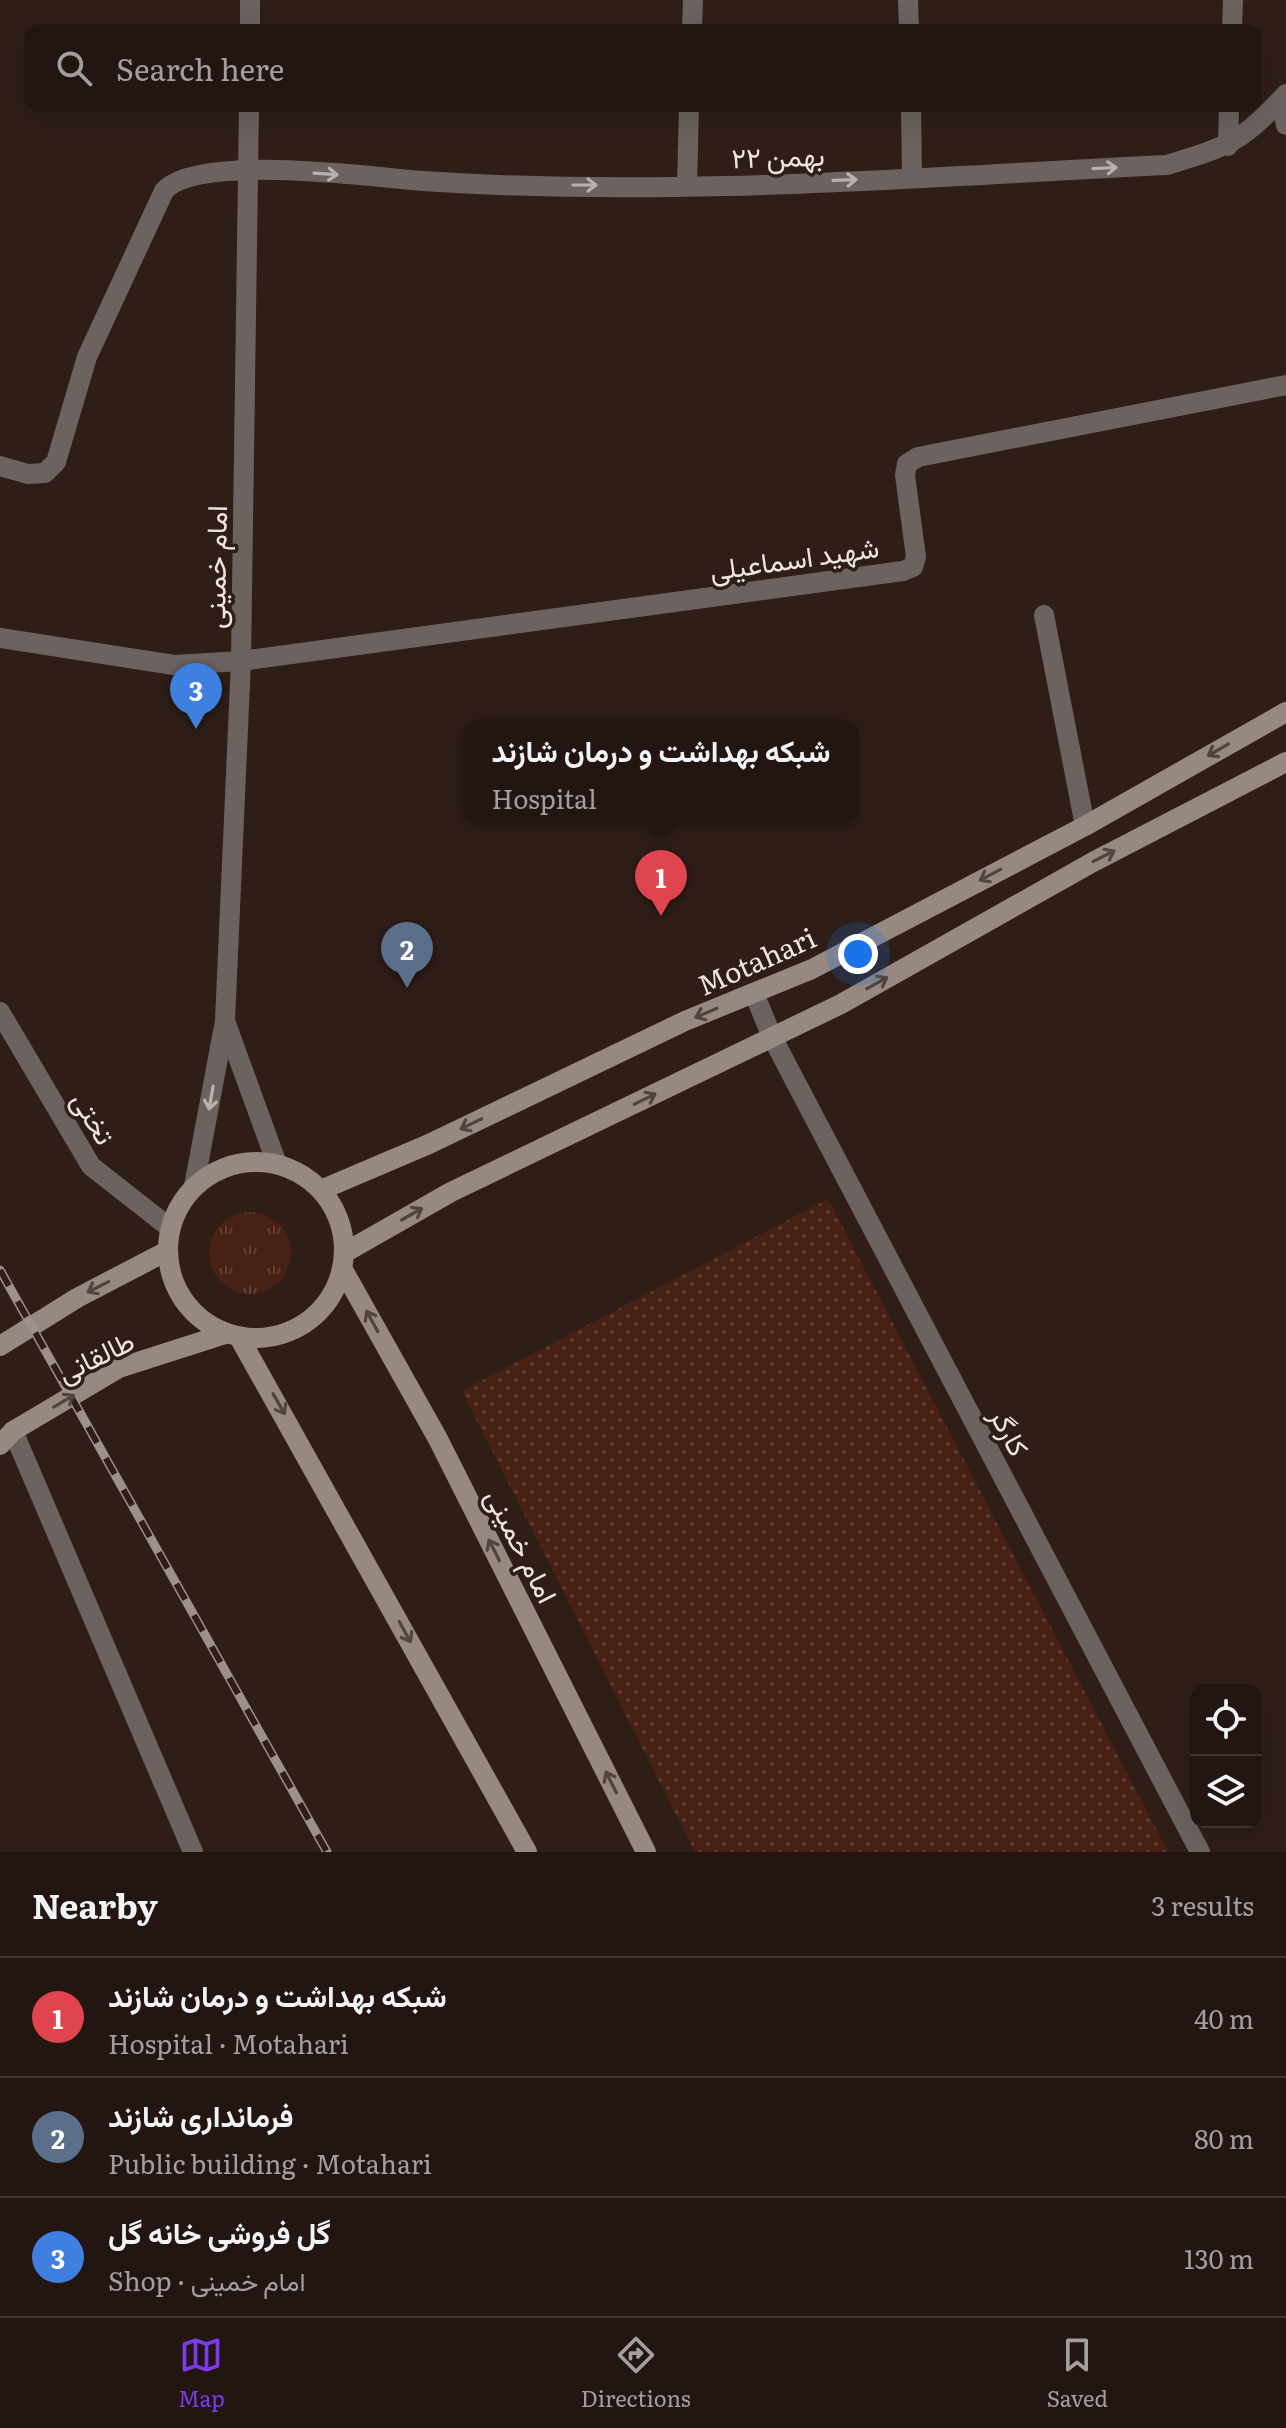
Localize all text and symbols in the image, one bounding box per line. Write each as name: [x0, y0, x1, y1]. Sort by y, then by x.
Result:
search box: [24, 24, 1262, 112]
icon: search: [52, 46, 96, 90]
text: Search here: [116, 46, 284, 90]
street label: ۲۲ بهمن: [731, 132, 825, 178]
one-way arrow: [1091, 160, 1118, 175]
one-way arrow: [312, 167, 338, 182]
one-way arrow: [831, 173, 858, 188]
one-way arrow: [571, 177, 598, 193]
street label: امام خمینی: [192, 505, 236, 629]
street label: شهید اسماعیلی: [707, 524, 881, 590]
pin: 3: [170, 663, 222, 729]
popup: [463, 720, 859, 824]
text: شبکه بهداشت و درمان شازند: [492, 727, 830, 771]
one-way arrow: [1207, 742, 1230, 758]
text: Hospital: [492, 778, 597, 817]
one-way arrow: [1092, 848, 1115, 863]
pin: 1: [635, 850, 687, 916]
one-way arrow: [979, 868, 1003, 884]
street label: Motahari: [690, 915, 822, 1005]
pin: 2: [381, 922, 433, 988]
your location: [838, 934, 878, 974]
one-way arrow: [865, 975, 889, 990]
one-way arrow: [694, 1006, 719, 1021]
street label: تختی: [63, 1082, 127, 1152]
one-way arrow: [202, 1085, 217, 1110]
one-way arrow: [632, 1091, 656, 1106]
one-way arrow: [459, 1117, 483, 1132]
one-way arrow: [399, 1206, 423, 1221]
one-way arrow: [86, 1279, 110, 1295]
one-way arrow: [364, 1309, 379, 1333]
street label: طالقانی: [49, 1318, 141, 1392]
one-way arrow: [271, 1392, 287, 1415]
one-way arrow: [52, 1393, 75, 1409]
street label: کارگر: [980, 1398, 1041, 1463]
street label: امام خمینی: [476, 1480, 570, 1610]
one-way arrow: [486, 1538, 502, 1562]
one-way arrow: [398, 1619, 413, 1643]
map controls: [1190, 1684, 1262, 1828]
button: locate: [1190, 1684, 1262, 1756]
button: layers: [1190, 1756, 1262, 1828]
one-way arrow: [603, 1771, 618, 1795]
text: Nearby: [32, 1879, 158, 1929]
text: 3 results: [1151, 1885, 1254, 1924]
text: شبکه بهداشت و درمان شازند: [108, 1972, 447, 2016]
text: 1: [53, 1998, 63, 2037]
text: 40 m: [1194, 1998, 1254, 2037]
text: Hospital · Motahari: [108, 2023, 349, 2062]
text: فرمانداری شازند: [108, 2092, 294, 2136]
text: 2: [51, 2118, 65, 2157]
text: 80 m: [1194, 2118, 1254, 2157]
text: Public building · Motahari: [108, 2143, 432, 2182]
text: گل فروشی خانه گل: [108, 2209, 331, 2253]
text: 3: [51, 2238, 65, 2277]
text: 130 m: [1184, 2238, 1254, 2277]
text: Shop · امام خمینی: [108, 2260, 305, 2299]
tab: Map: [178, 2333, 225, 2414]
tab: Directions: [581, 2333, 691, 2414]
tab: Saved: [1047, 2333, 1108, 2414]

